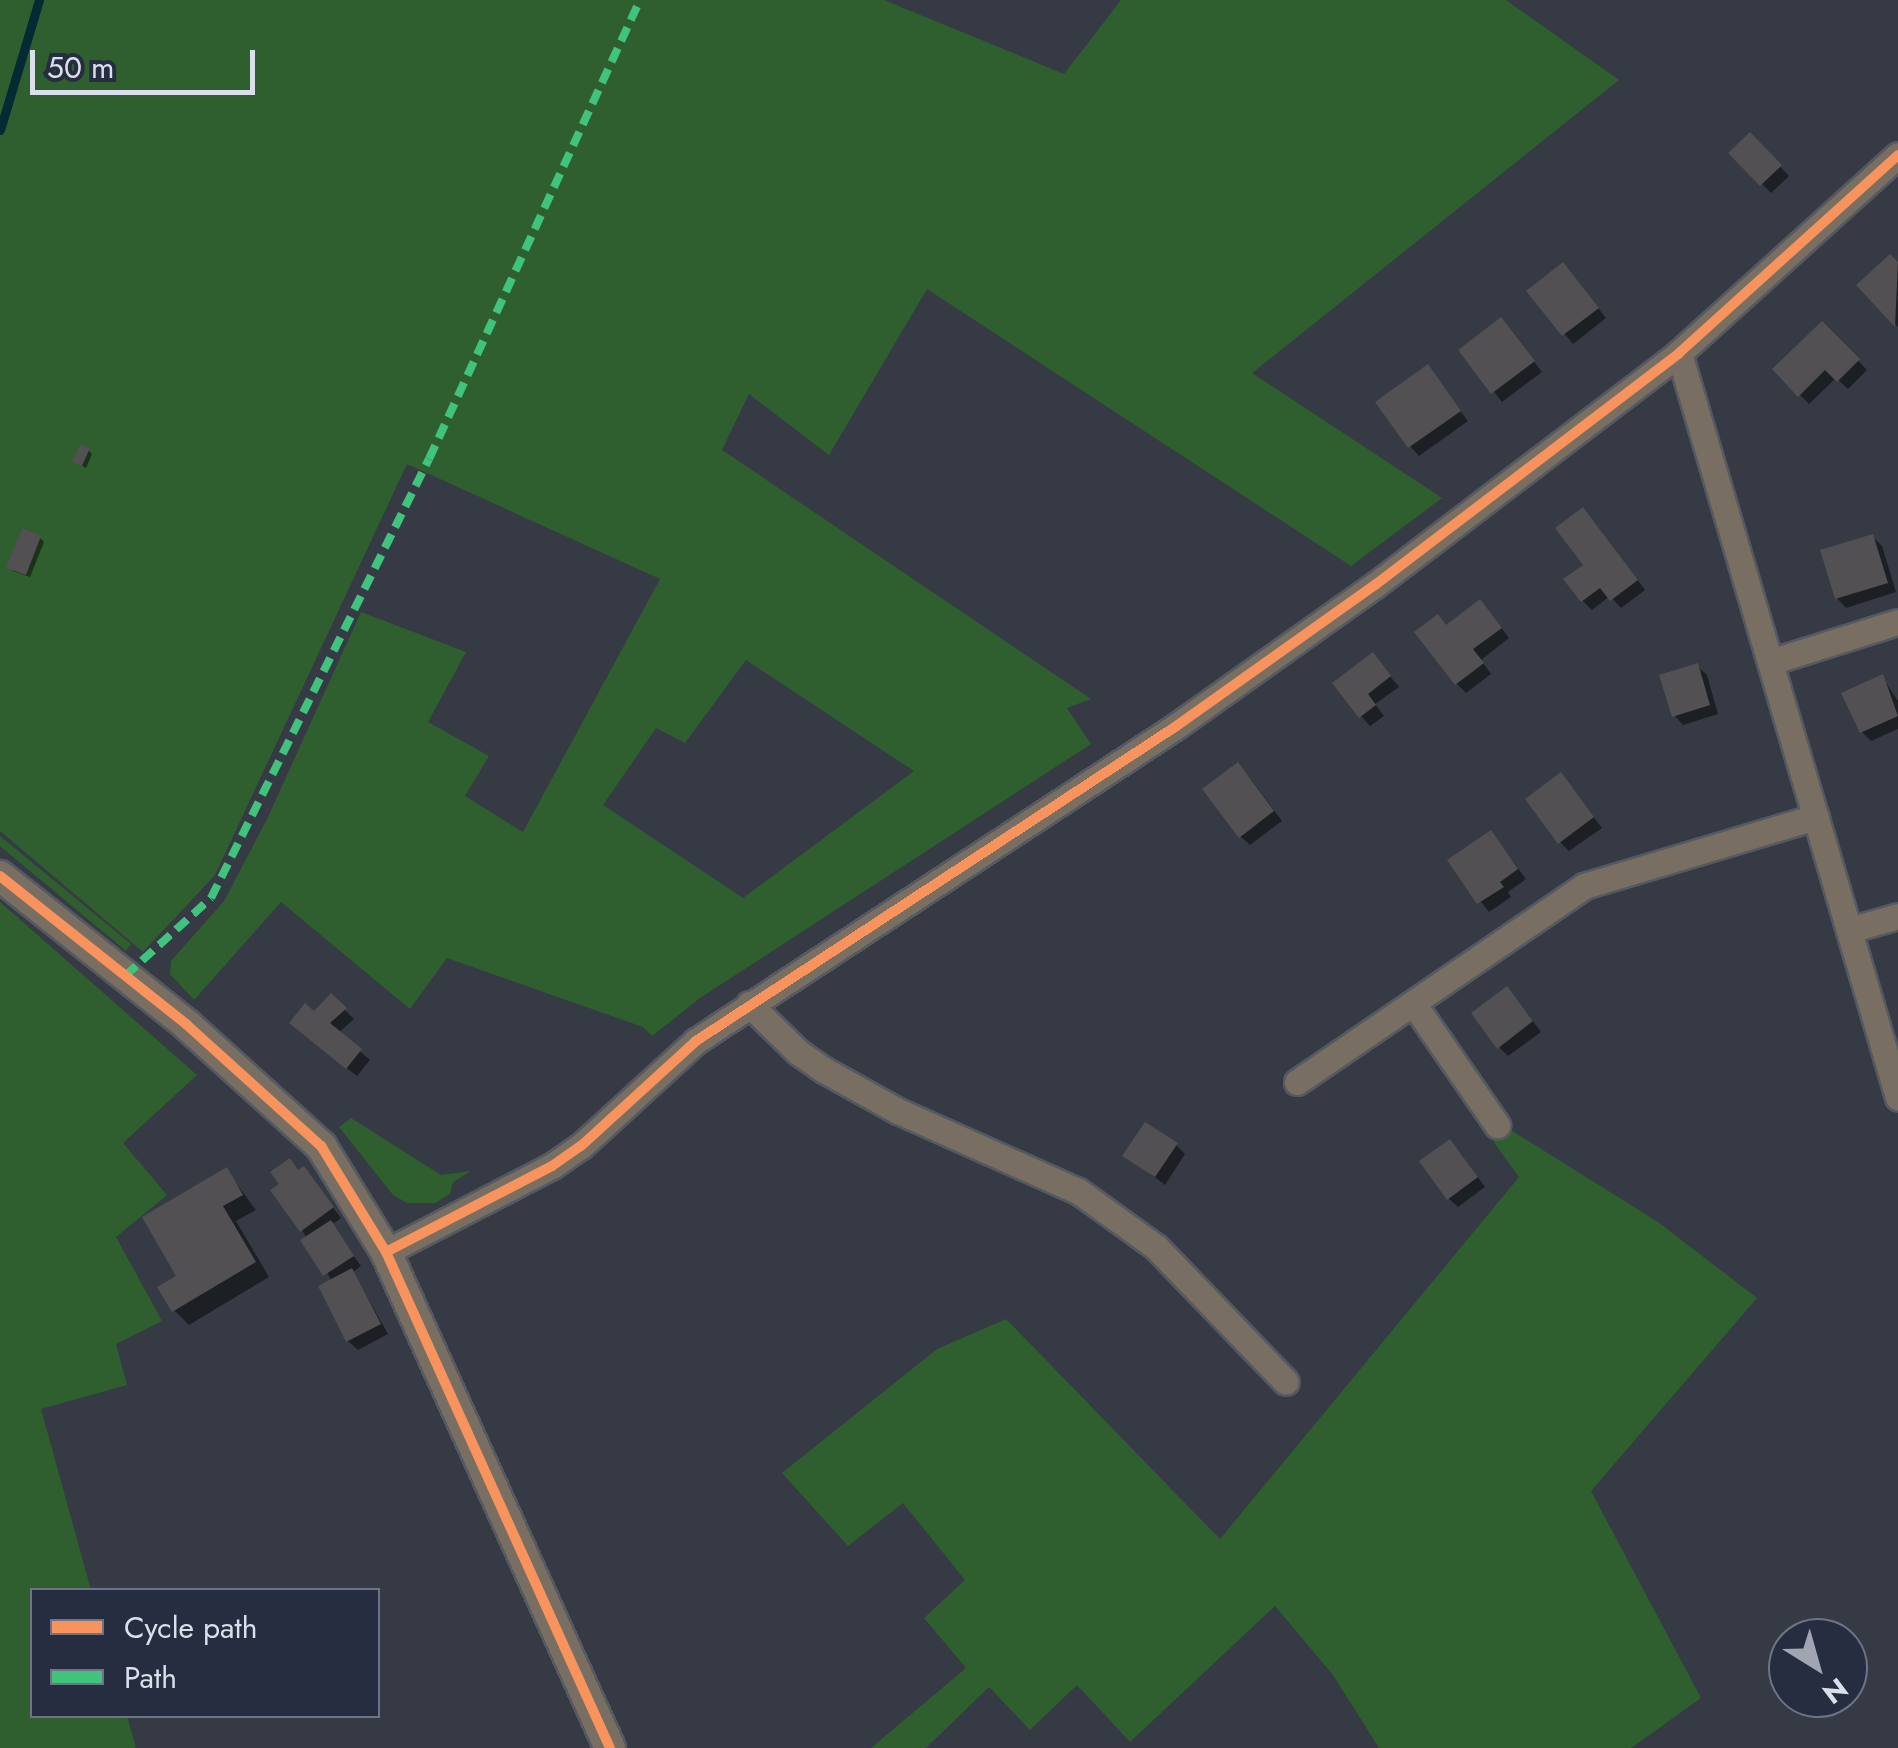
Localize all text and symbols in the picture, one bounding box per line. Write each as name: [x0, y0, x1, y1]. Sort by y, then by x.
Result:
scale bar: [35, 30, 260, 92]
text: 50 m: [47, 46, 114, 89]
legend: [30, 1588, 380, 1718]
text: Cycle path: [124, 1606, 257, 1649]
north arrow: [1768, 1618, 1868, 1718]
text: Path: [124, 1656, 177, 1699]
text: N: [1814, 1668, 1856, 1714]

